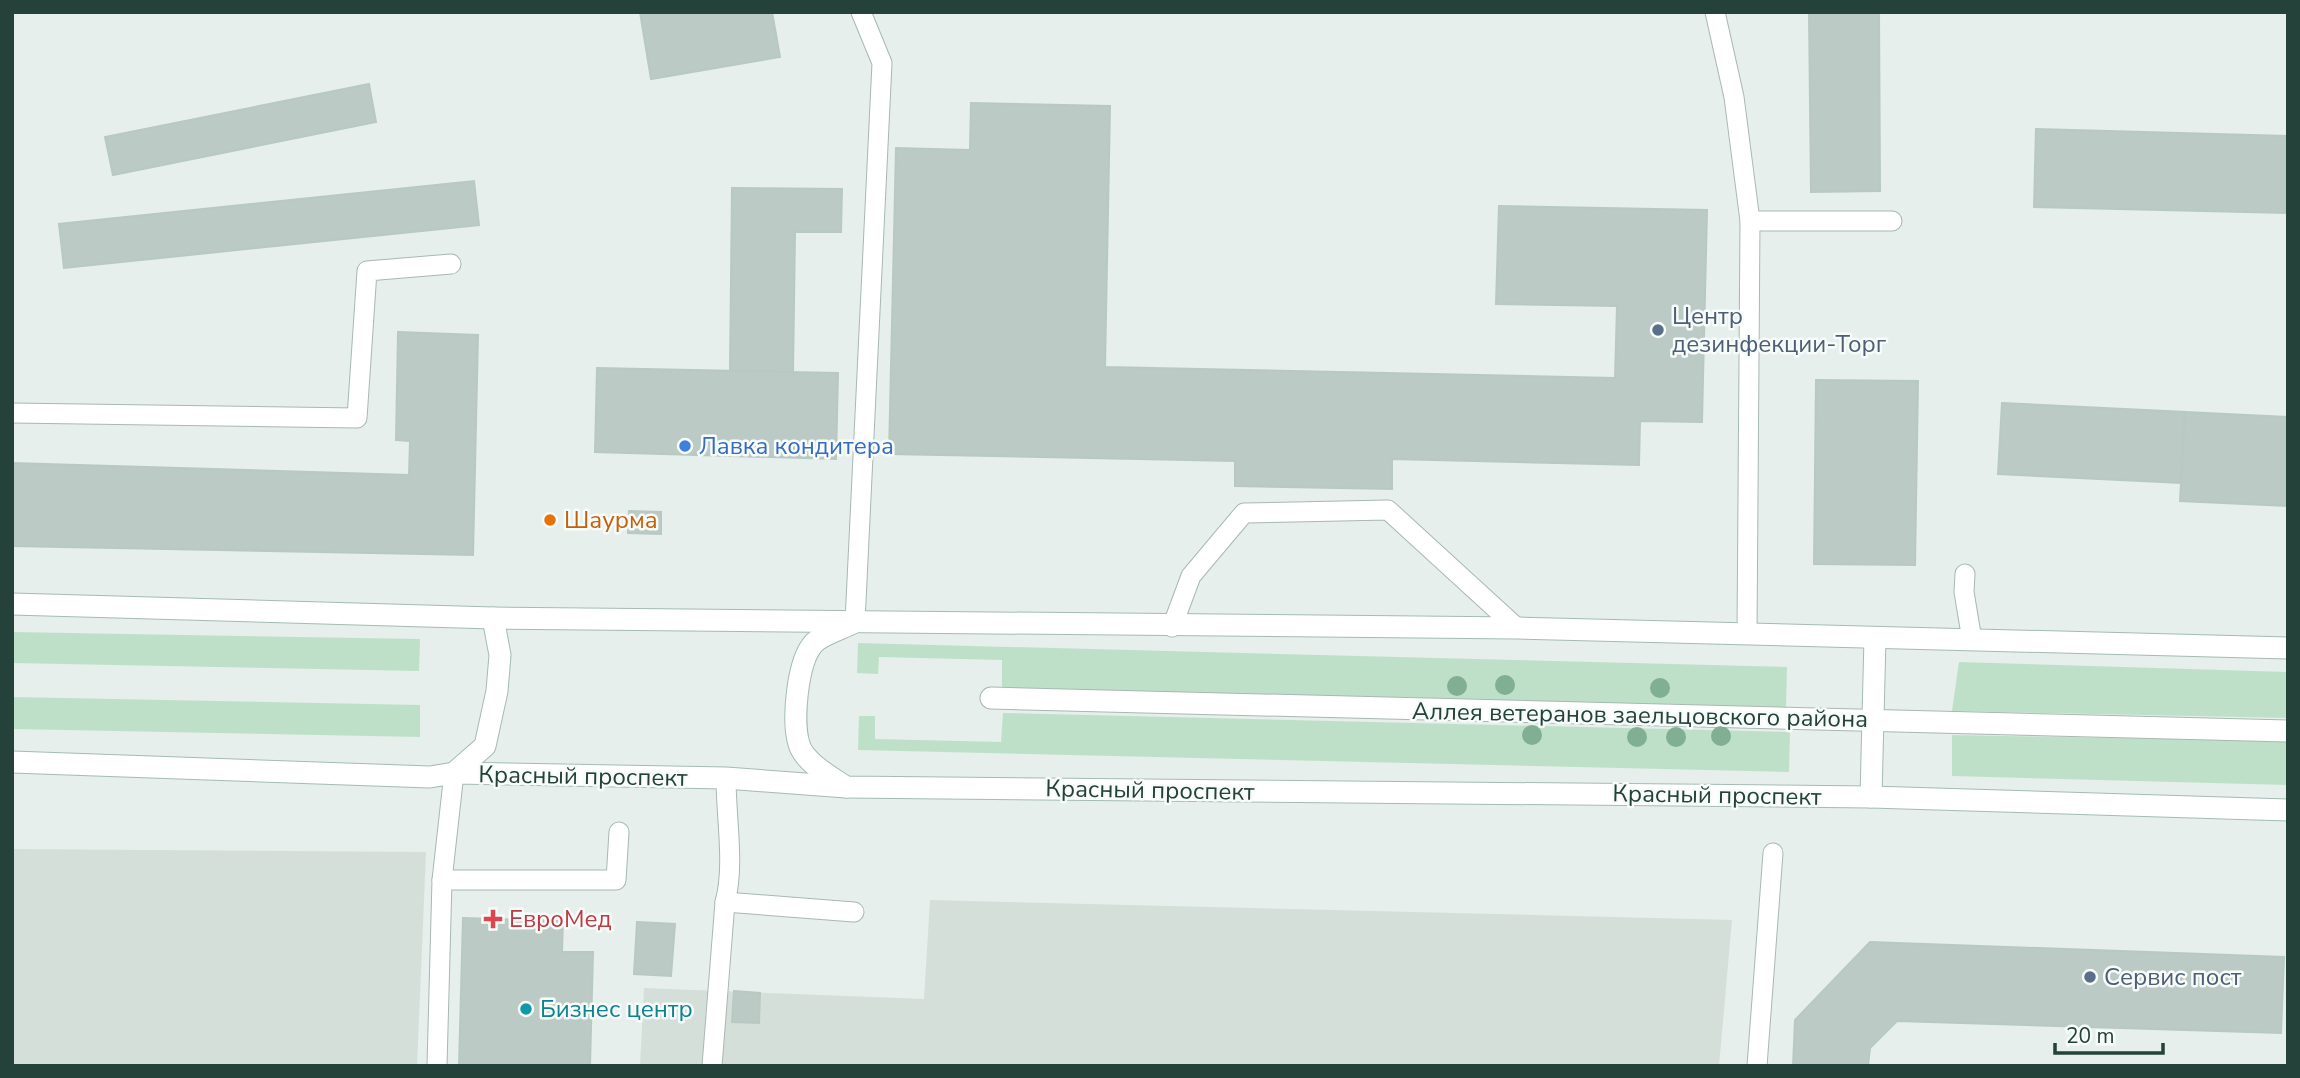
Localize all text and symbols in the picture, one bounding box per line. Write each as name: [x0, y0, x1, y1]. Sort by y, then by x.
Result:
place label: Центр дезинфекции-Торг: [1672, 300, 1887, 360]
marker: Центр дезинфекции-Торг: [1650, 322, 1666, 338]
place label: Лавка кондитера: [699, 430, 894, 462]
marker: Лавка кондитера: [677, 438, 693, 454]
place label: Шаурма: [564, 504, 658, 536]
marker: Шаурма: [542, 512, 558, 528]
street label: Аллея ветеранов заельцовского района: [1412, 695, 1868, 735]
street label: Красный проспект: [478, 758, 688, 794]
street label: Красный проспект: [1045, 772, 1255, 808]
street label: Красный проспект: [1612, 777, 1822, 813]
place label: ЕвроМед: [509, 903, 612, 935]
marker: ЕвроМед: [483, 909, 503, 929]
place label: Сервис пост: [2104, 961, 2242, 993]
marker: Сервис пост: [2082, 969, 2098, 985]
place label: Бизнес центр: [540, 993, 693, 1025]
marker: Бизнес центр: [518, 1001, 534, 1017]
scale bar: [2055, 1012, 2164, 1056]
text: 20 m: [2066, 1022, 2115, 1050]

